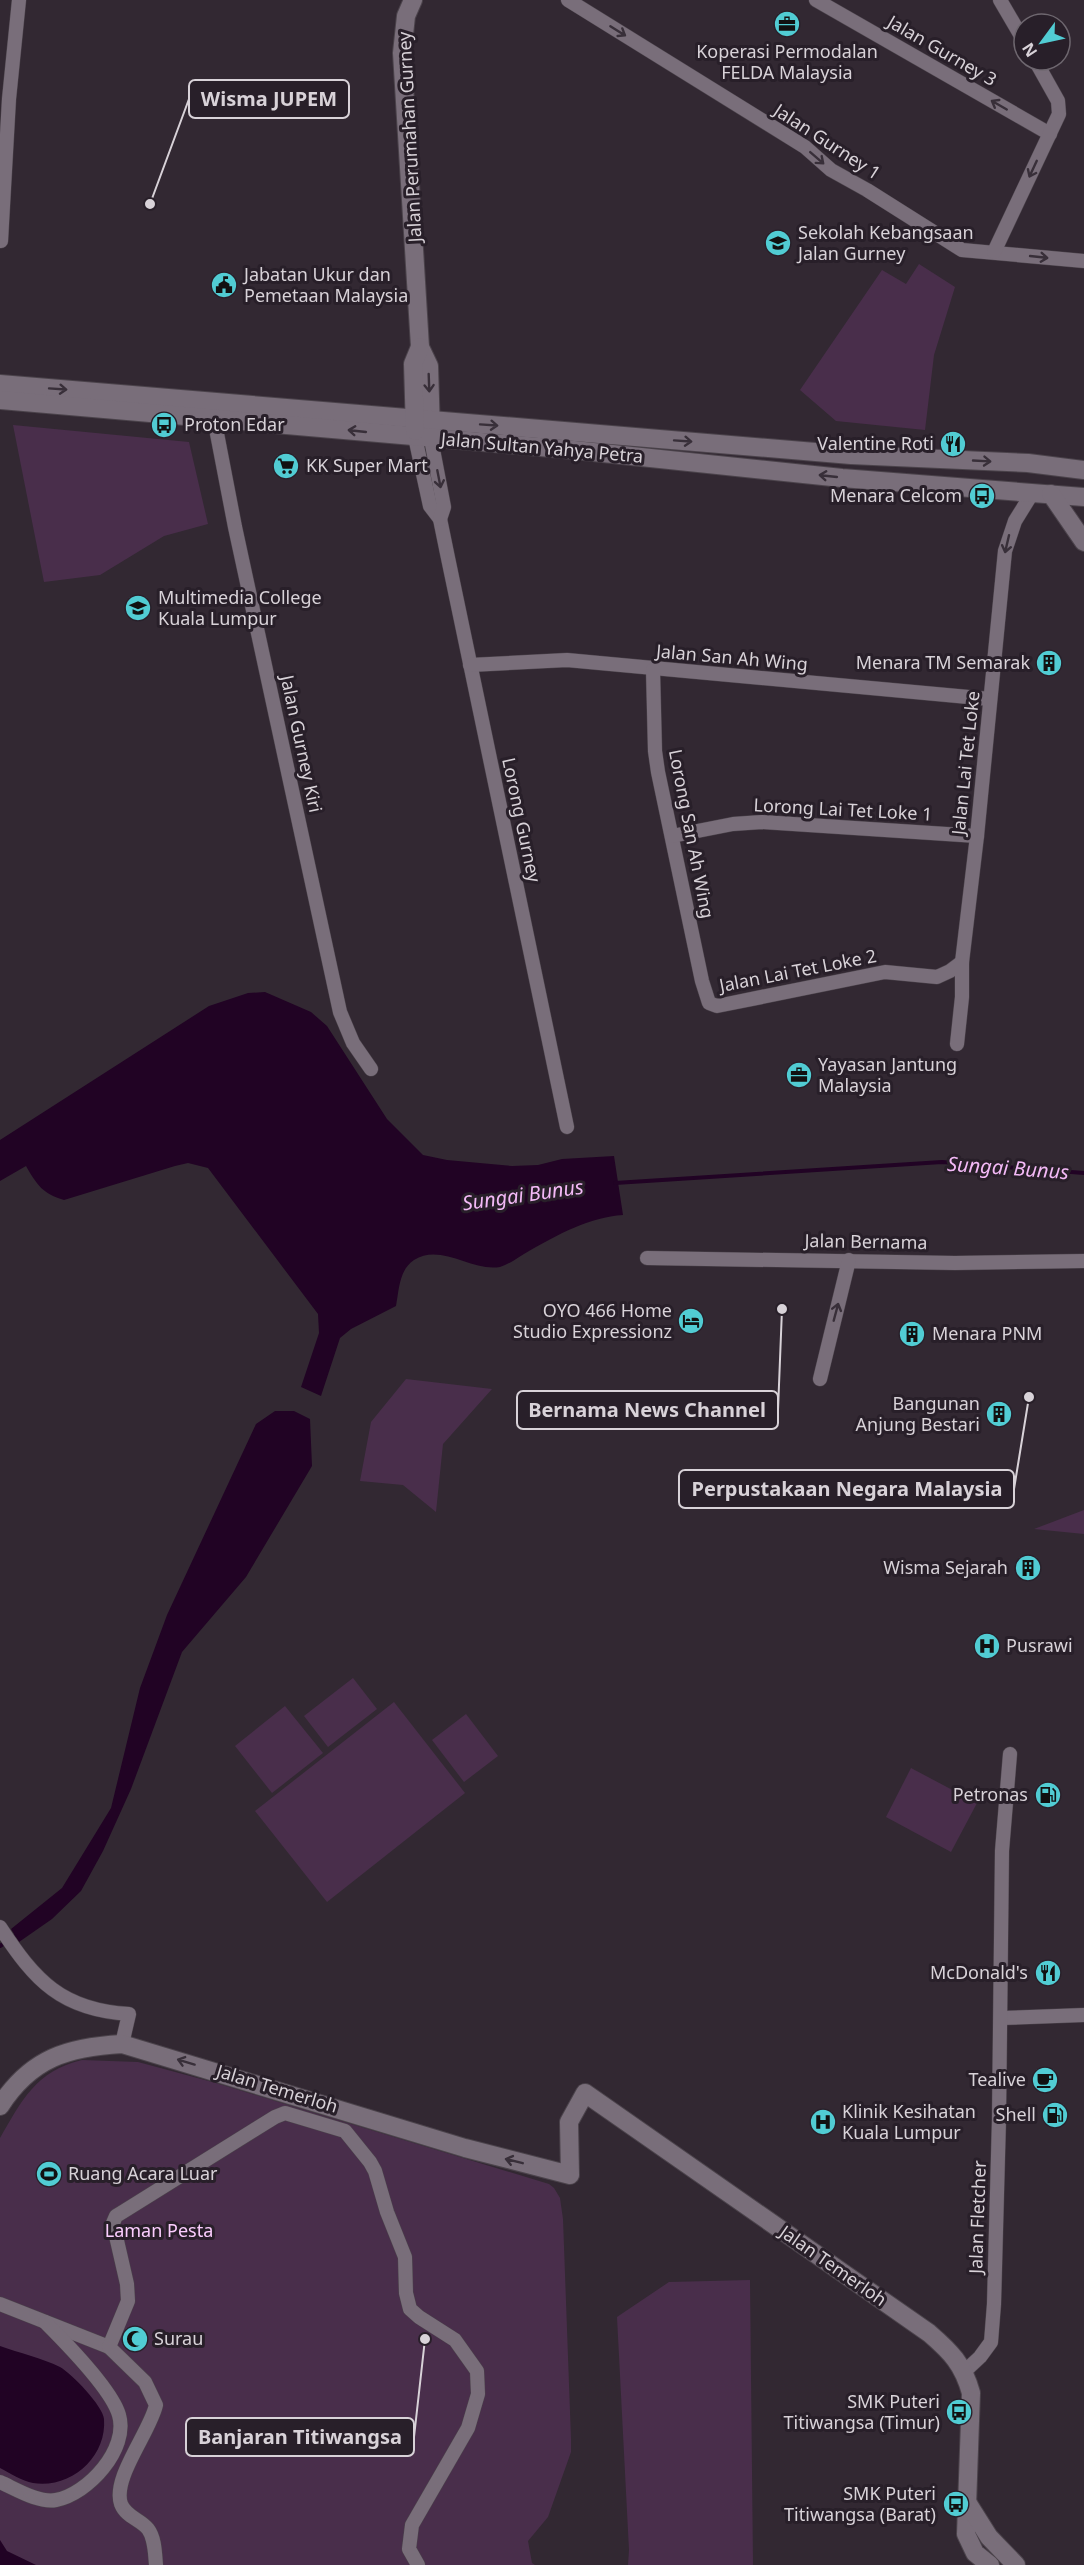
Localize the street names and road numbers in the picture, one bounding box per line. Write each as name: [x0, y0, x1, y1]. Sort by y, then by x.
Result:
street label: Jalan Gurney 3: [882, 8, 1001, 91]
street label: Jalan Perumahan Gurney: [391, 30, 427, 245]
street label: Jalan Gurney 1: [768, 97, 885, 185]
street label: Jalan Sultan Yahya Petra: [438, 426, 644, 468]
street label: Jalan San Ah Wing: [653, 638, 809, 676]
street label: Jalan Gurney Kiri: [275, 671, 328, 815]
street label: Jalan Lai Tet Loke: [945, 690, 984, 838]
street label: Lorong San Ah Wing: [664, 747, 720, 920]
street label: Lorong Gurney: [497, 755, 547, 885]
street label: Lorong Lai Tet Loke 1: [753, 792, 933, 826]
street label: Jalan Lai Tet Loke 2: [715, 943, 878, 997]
street label: Jalan Bernama: [802, 1228, 928, 1254]
street label: Jalan Temerloh: [212, 2058, 341, 2118]
street label: Jalan Fletcher: [963, 2159, 991, 2276]
street label: Jalan Temerloh: [774, 2218, 892, 2311]

